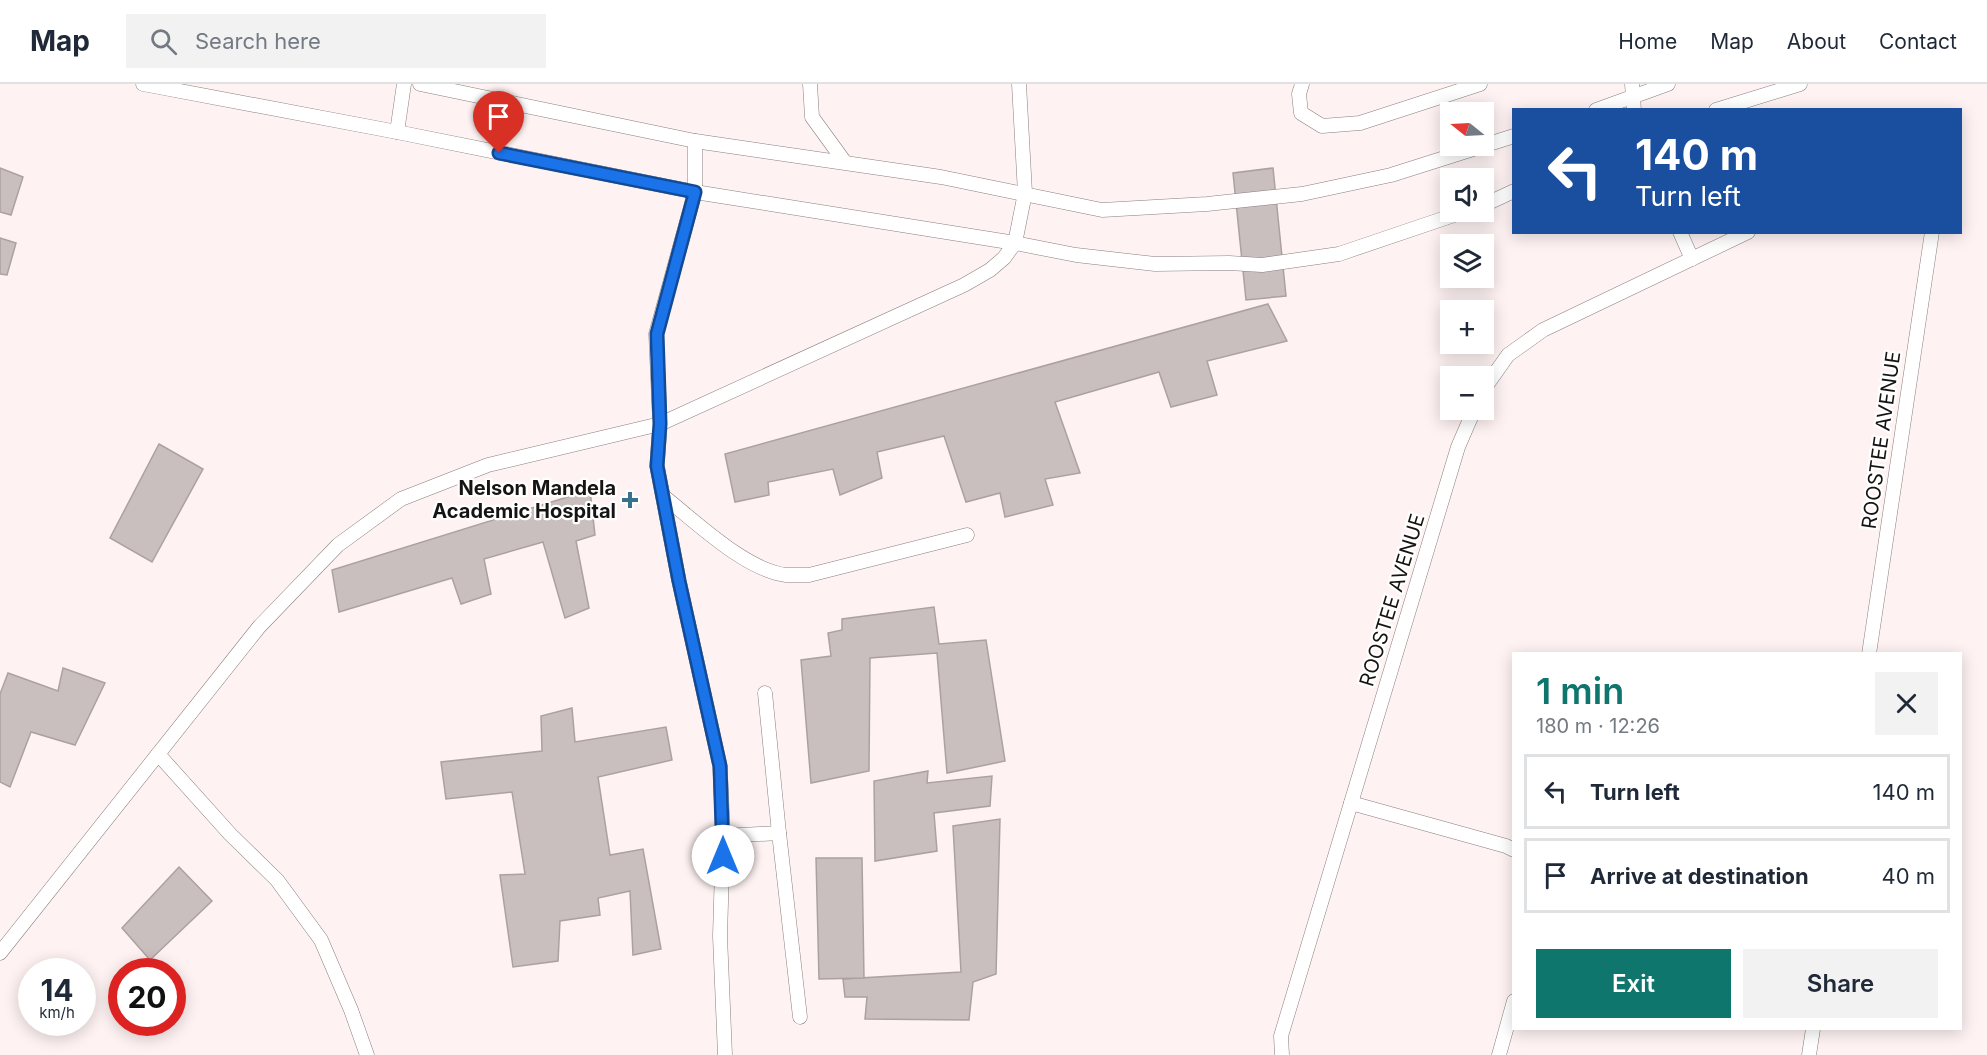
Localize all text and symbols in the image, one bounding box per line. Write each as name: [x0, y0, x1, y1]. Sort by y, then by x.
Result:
search box: [126, 14, 546, 68]
text: Map: [30, 24, 90, 58]
icon: search: [147, 25, 180, 58]
text: Search here: [195, 28, 321, 54]
text: Home: [1618, 29, 1677, 54]
text: Map: [1710, 29, 1754, 54]
text: About: [1787, 29, 1846, 54]
text: Contact: [1879, 29, 1957, 54]
pin: [473, 91, 524, 153]
icon: arrive: [482, 100, 515, 133]
north arrow: [1440, 102, 1494, 156]
map controls: [1440, 102, 1494, 420]
text: 140 m: [1635, 129, 1758, 180]
icon: left: [1536, 132, 1614, 210]
button: sound: [1440, 168, 1494, 222]
text: Turn left: [1635, 180, 1741, 213]
button: layers: [1440, 234, 1494, 288]
button: +: [1440, 300, 1494, 354]
street label: ROOSTEE AVENUE: [1857, 350, 1905, 530]
button: −: [1440, 366, 1494, 420]
place label: Nelson Mandela Academic Hospital: [432, 476, 616, 523]
marker: Nelson Mandela Academic Hospital: [621, 491, 639, 509]
street label: ROOSTEE AVENUE: [1354, 511, 1430, 689]
text: 1 min: [1536, 669, 1624, 713]
button: close: [1875, 672, 1938, 735]
text: 180 m · 12:26: [1536, 714, 1660, 738]
icon: left: [1539, 775, 1572, 808]
text: Turn left: [1590, 779, 1680, 805]
text: 140 m: [1873, 779, 1935, 805]
position arrow: [691, 824, 755, 888]
icon: arrive: [1539, 859, 1572, 892]
text: Arrive at destination: [1590, 863, 1809, 889]
text: 40 m: [1881, 863, 1935, 889]
button: Exit: [1536, 949, 1731, 1018]
button: Share: [1743, 949, 1938, 1018]
speed limit sign: 20: [108, 958, 186, 1036]
text: 14: [40, 972, 74, 1008]
text: km/h: [39, 1003, 75, 1022]

